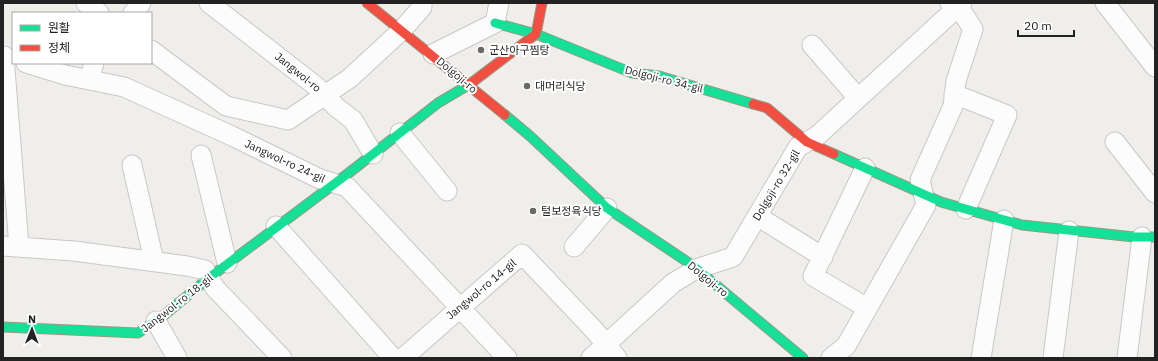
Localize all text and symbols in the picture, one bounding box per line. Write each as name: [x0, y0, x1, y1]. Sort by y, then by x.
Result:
legend: [12, 12, 152, 64]
scale bar: [1018, 12, 1074, 38]
text: 20 m: [1024, 18, 1052, 33]
text: 원활: [48, 20, 70, 35]
text: 정체: [48, 40, 70, 55]
place label: 군산아구찜탕: [489, 43, 550, 57]
marker: 군산아구찜탕: [476, 45, 486, 55]
street label: Jangwol-ro: [272, 49, 324, 95]
street label: Dolgoji-ro: [434, 54, 480, 96]
street label: Dolgoji-ro 34-gil: [623, 63, 705, 95]
place label: 대머리식당: [535, 79, 586, 93]
marker: 대머리식당: [522, 81, 532, 91]
street label: Jangwol-ro 24-gil: [242, 136, 328, 186]
street label: Dolgoji-ro 32-gil: [749, 147, 803, 223]
place label: 털보정육식당: [541, 204, 602, 218]
marker: 털보정육식당: [528, 206, 538, 216]
street label: Jangwol-ro 14-gil: [443, 256, 519, 322]
street label: Dolgoji-ro: [685, 258, 731, 300]
street label: Jangwol-ro 18-gil: [138, 271, 216, 335]
north arrow: [12, 309, 52, 349]
text: N: [28, 312, 36, 326]

